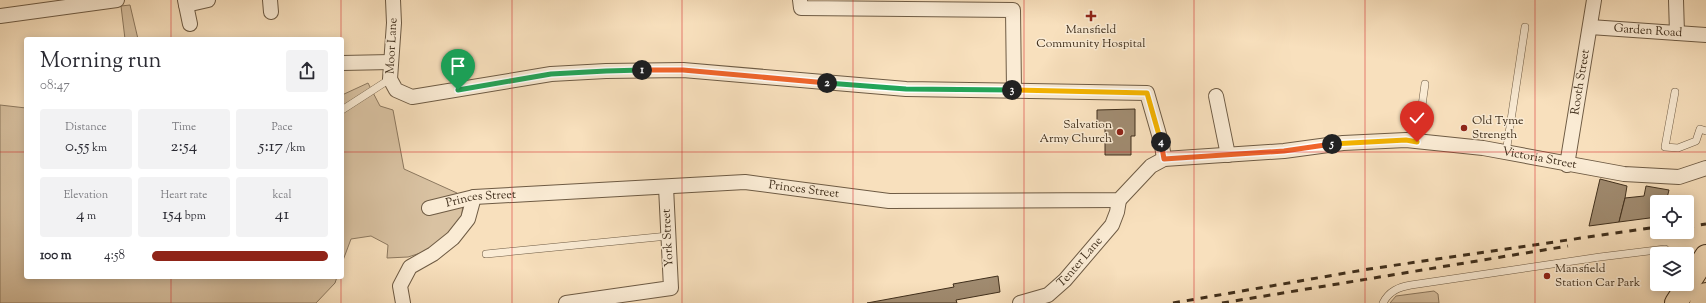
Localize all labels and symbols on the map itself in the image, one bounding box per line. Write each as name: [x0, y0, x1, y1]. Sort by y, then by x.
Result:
marker: Mansfield Community Hospital: [1085, 10, 1097, 22]
street label: Moor Lane: [382, 17, 402, 75]
street label: Garden Road: [1613, 20, 1683, 42]
place label: Mansfield Community Hospital: [1036, 21, 1146, 53]
street label: Rooth Street: [1566, 48, 1595, 116]
pin: [441, 49, 475, 90]
pin: 1: [632, 60, 652, 80]
pin: 2: [817, 73, 837, 93]
pin: 3: [1002, 80, 1022, 100]
pin: [1400, 101, 1434, 142]
place label: Old Tyme Strength: [1472, 112, 1524, 144]
place label: Salvation Army Church: [1039, 116, 1112, 148]
marker: Old Tyme Strength: [1459, 123, 1469, 133]
marker: Salvation Army Church: [1115, 127, 1125, 137]
pin: 4: [1151, 132, 1171, 152]
pin: 5: [1322, 134, 1342, 154]
street label: Victoria Street: [1501, 143, 1578, 174]
street label: Princes Street: [767, 176, 840, 203]
street label: Princes Street: [444, 186, 517, 213]
street label: York Street: [657, 208, 679, 268]
street label: Tenter Lane: [1053, 233, 1107, 292]
place label: Mansfield Station Car Park: [1555, 260, 1641, 292]
marker: Mansfield Station Car Park: [1542, 271, 1552, 281]

